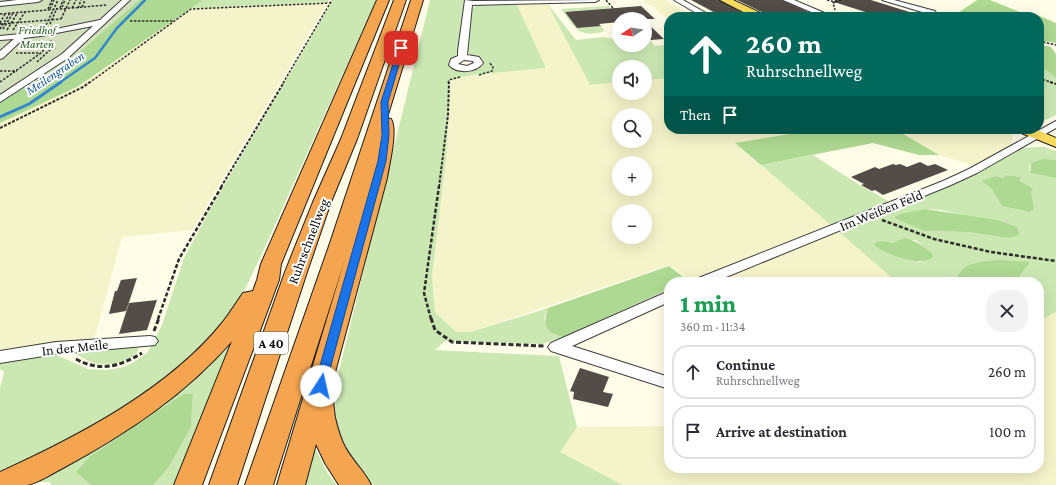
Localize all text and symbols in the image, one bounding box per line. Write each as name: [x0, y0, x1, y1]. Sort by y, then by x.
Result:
north arrow: [612, 12, 652, 52]
map controls: [612, 12, 652, 244]
park label: Friedhof Marten: [18, 23, 58, 51]
icon: ahead: [680, 28, 732, 80]
text: 260 m: [746, 28, 822, 59]
pin: [384, 31, 418, 65]
icon: arrive: [390, 37, 412, 59]
water label: Meilengraben: [22, 48, 87, 99]
button: sound: [612, 60, 652, 100]
text: Ruhrschnellweg: [746, 61, 862, 81]
icon: arrive: [719, 104, 741, 126]
text: Then: [680, 107, 711, 123]
button: search: [612, 108, 652, 148]
button: +: [612, 156, 652, 196]
street label: Im Weißen Feld: [837, 186, 925, 234]
street label: Ruhrschnellweg: [284, 196, 332, 286]
button: −: [612, 204, 652, 244]
text: 1 min: [680, 290, 736, 317]
button: close: [986, 290, 1028, 332]
text: 360 m · 11:34: [680, 319, 745, 334]
road number: A 40: [254, 332, 288, 354]
street label: In der Meile: [41, 336, 109, 358]
text: Continue: [716, 357, 775, 373]
icon: ahead: [682, 361, 704, 383]
text: 260 m: [988, 364, 1026, 380]
position arrow: [300, 365, 342, 407]
text: Ruhrschnellweg: [716, 373, 800, 388]
icon: arrive: [682, 421, 704, 443]
text: Arrive at destination: [716, 424, 847, 440]
text: 100 m: [989, 424, 1026, 440]

